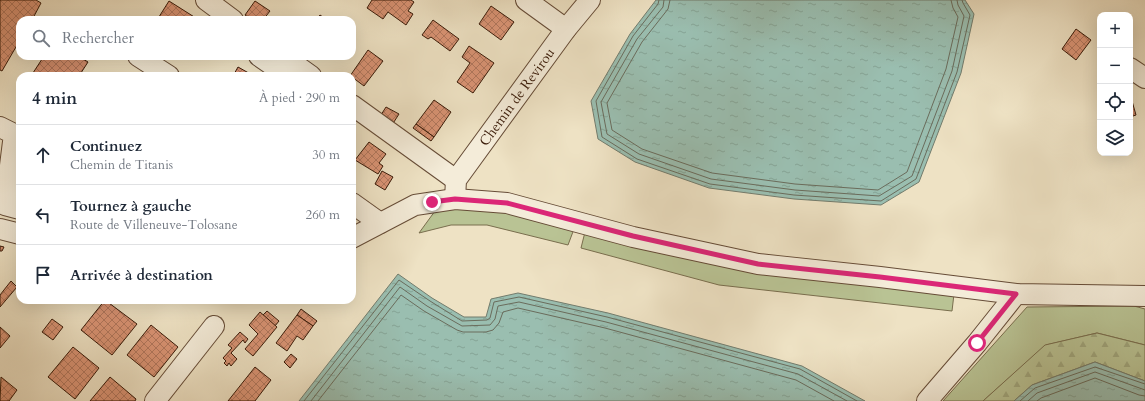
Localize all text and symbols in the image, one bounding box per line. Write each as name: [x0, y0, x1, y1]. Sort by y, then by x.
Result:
map controls: [1097, 12, 1133, 156]
button: +: [1097, 12, 1133, 48]
search box: [16, 16, 356, 60]
icon: search: [30, 27, 52, 49]
text: Rechercher: [62, 28, 134, 48]
street label: Chemin de Revirou: [475, 44, 559, 150]
button: −: [1097, 48, 1133, 84]
button: locate: [1097, 84, 1133, 120]
text: 4 min: [32, 87, 77, 110]
text: À pied · 290 m: [259, 89, 340, 107]
button: layers: [1097, 120, 1133, 156]
text: Continuez: [70, 136, 142, 156]
icon: ahead: [32, 144, 54, 166]
text: 30 m: [312, 146, 340, 164]
text: Chemin de Titanis: [70, 156, 173, 174]
route end: [423, 193, 441, 211]
text: Tournez à gauche: [70, 196, 192, 216]
icon: left: [32, 204, 54, 226]
text: 260 m: [306, 206, 340, 224]
text: Route de Villeneuve-Tolosane: [70, 216, 238, 234]
icon: arrive: [32, 264, 54, 286]
text: Arrivée à destination: [70, 265, 213, 285]
route start: [968, 334, 986, 352]

